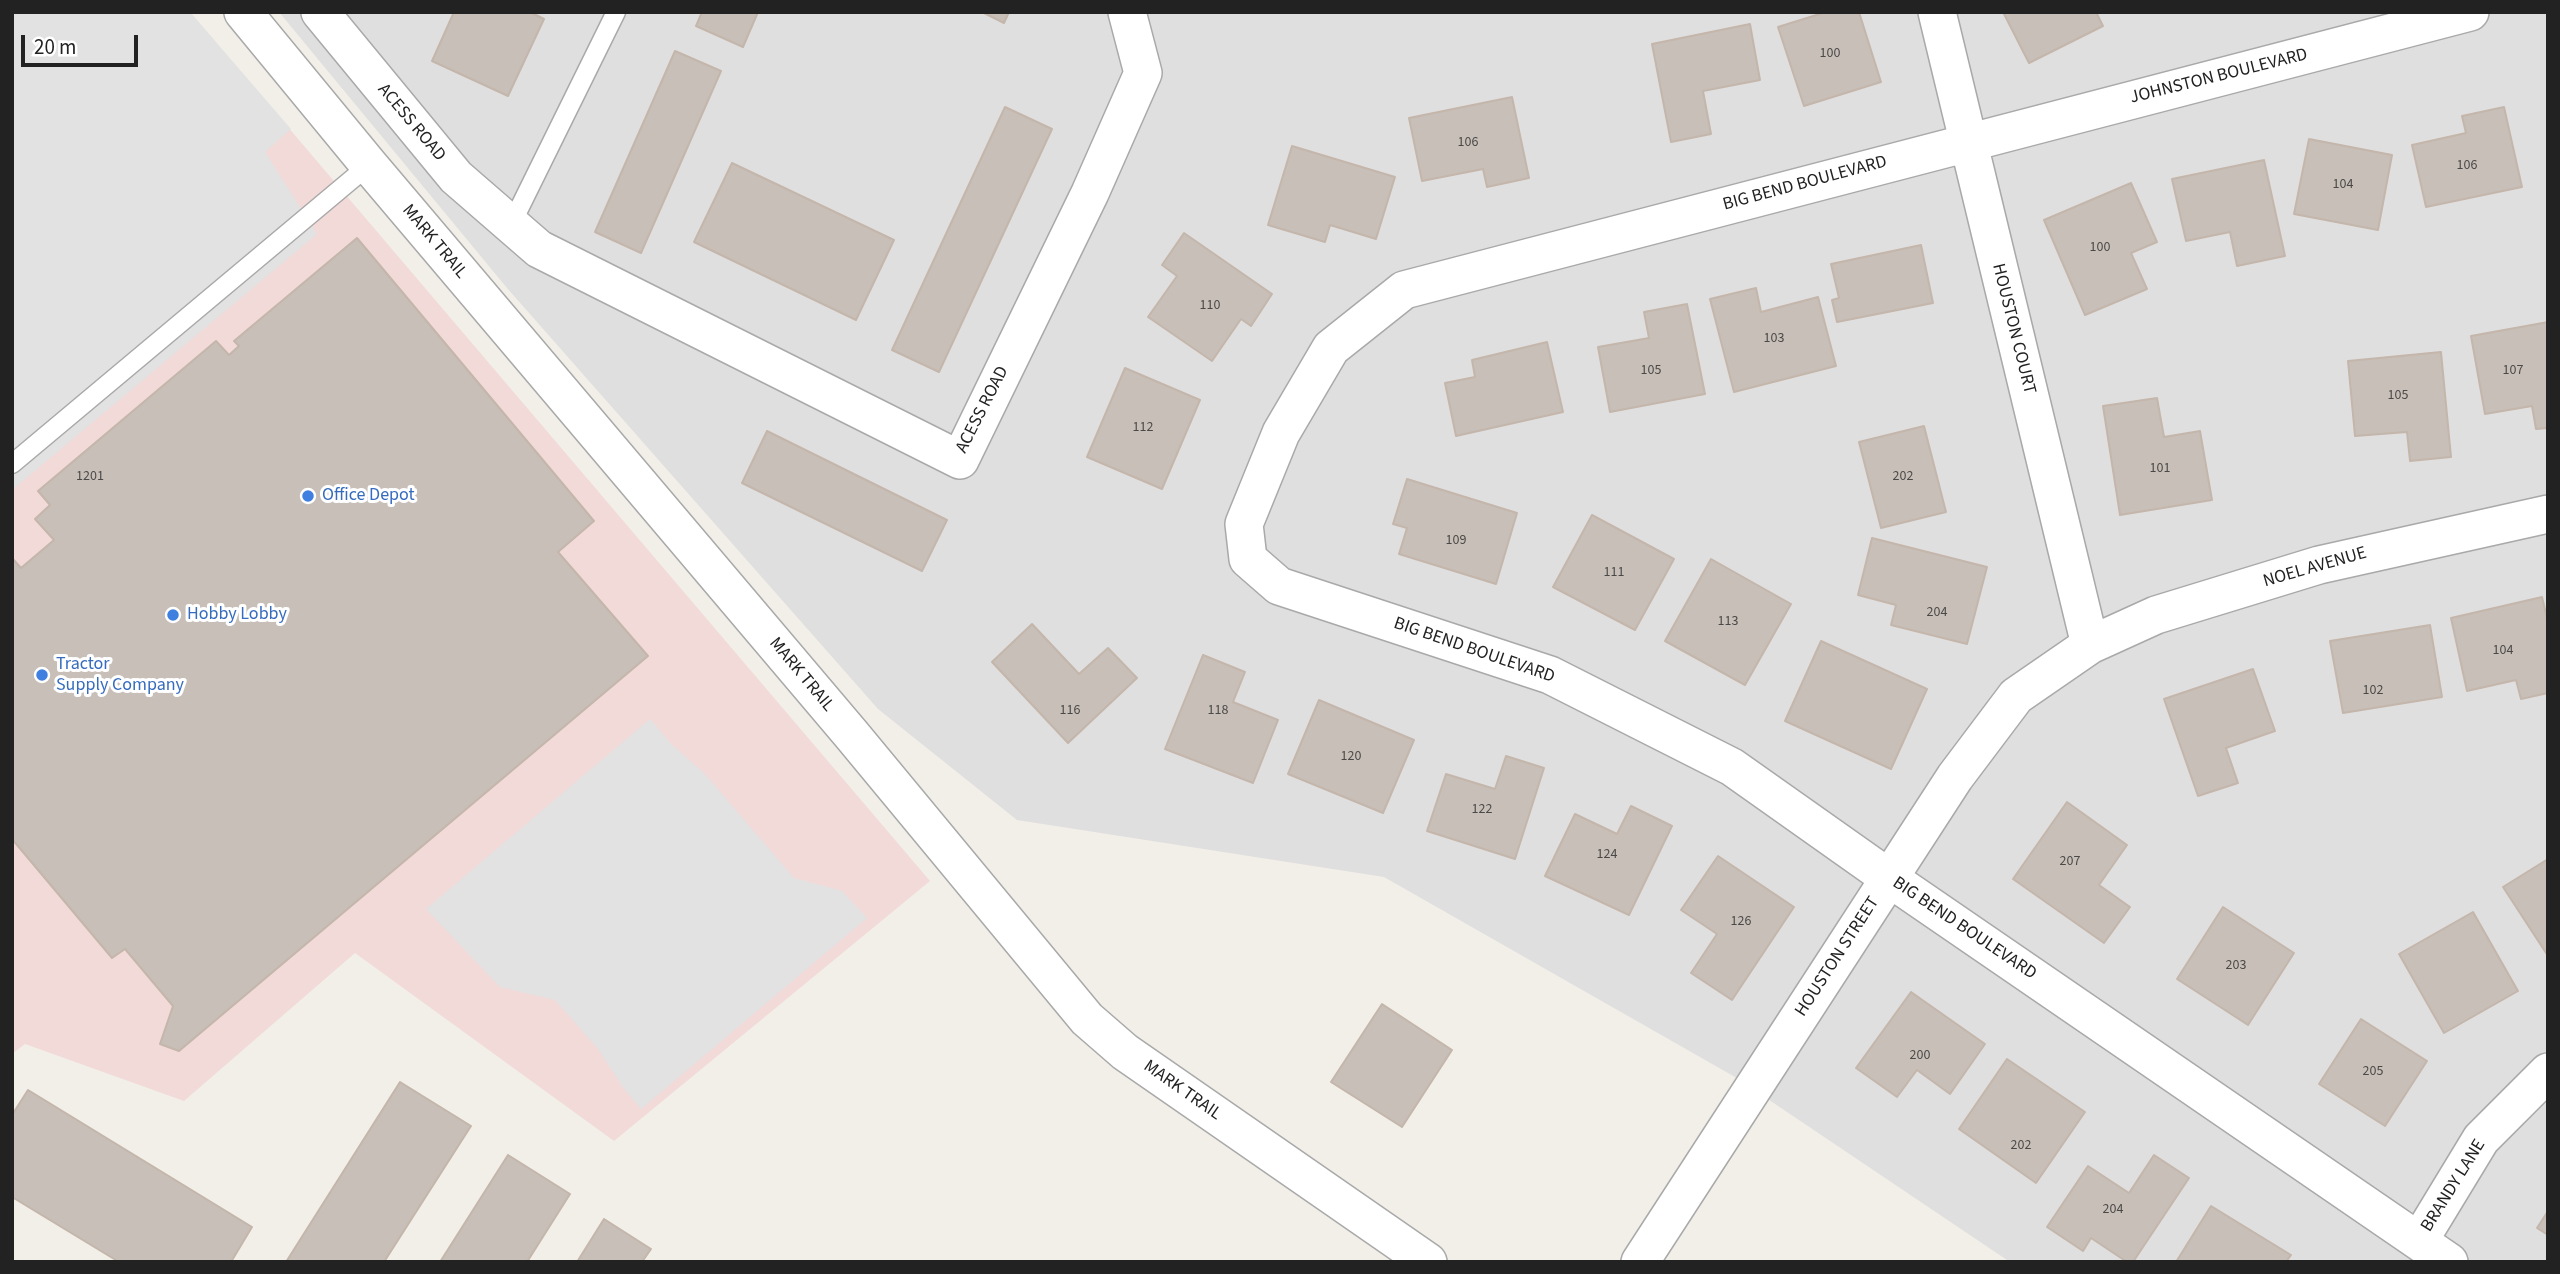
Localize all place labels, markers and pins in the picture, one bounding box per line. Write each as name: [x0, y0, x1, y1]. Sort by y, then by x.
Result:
place label: Office Depot: [322, 485, 415, 507]
marker: Office Depot: [300, 488, 316, 504]
place label: Hobby Lobby: [187, 604, 287, 626]
marker: Hobby Lobby: [165, 607, 181, 623]
place label: Tractor Supply Company: [56, 654, 184, 696]
marker: Tractor Supply Company: [34, 667, 50, 683]

